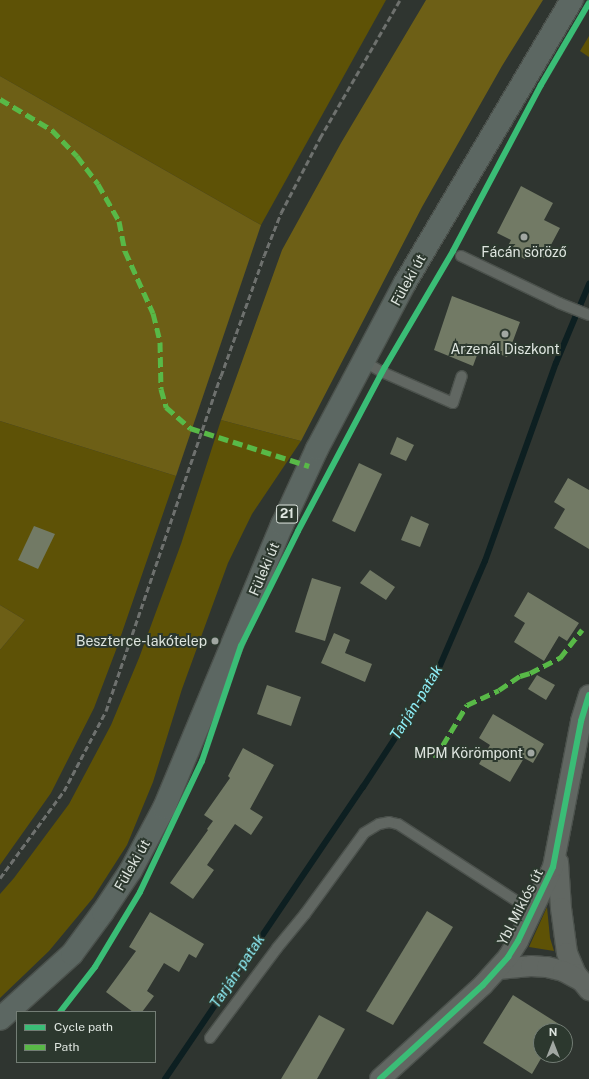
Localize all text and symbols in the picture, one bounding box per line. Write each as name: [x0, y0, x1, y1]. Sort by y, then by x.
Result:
marker: Fácán söröző: [519, 232, 529, 242]
place label: Fácán söröző: [481, 244, 567, 260]
street label: Füleki út: [387, 251, 429, 309]
marker: Arzenál Diszkont: [500, 329, 510, 339]
place label: Arzenál Diszkont: [450, 341, 560, 357]
road number: 21: [276, 503, 298, 525]
street label: Füleki út: [245, 540, 283, 598]
place label: Beszterce-lakótelep: [76, 633, 207, 649]
marker: Beszterce-lakótelep: [210, 636, 220, 646]
water label: Tarján-patak: [386, 661, 446, 743]
place label: MPM Körömpont: [414, 745, 523, 761]
marker: MPM Körömpont: [526, 748, 536, 758]
street label: Füleki út: [111, 836, 153, 894]
street label: Ybl Miklós út: [493, 866, 547, 948]
water label: Tarján-patak: [206, 931, 268, 1011]
legend: [16, 1011, 156, 1063]
text: Cycle path: [54, 1020, 113, 1034]
north arrow: [533, 1023, 573, 1063]
text: N: [549, 1026, 557, 1038]
text: Path: [54, 1040, 80, 1054]

